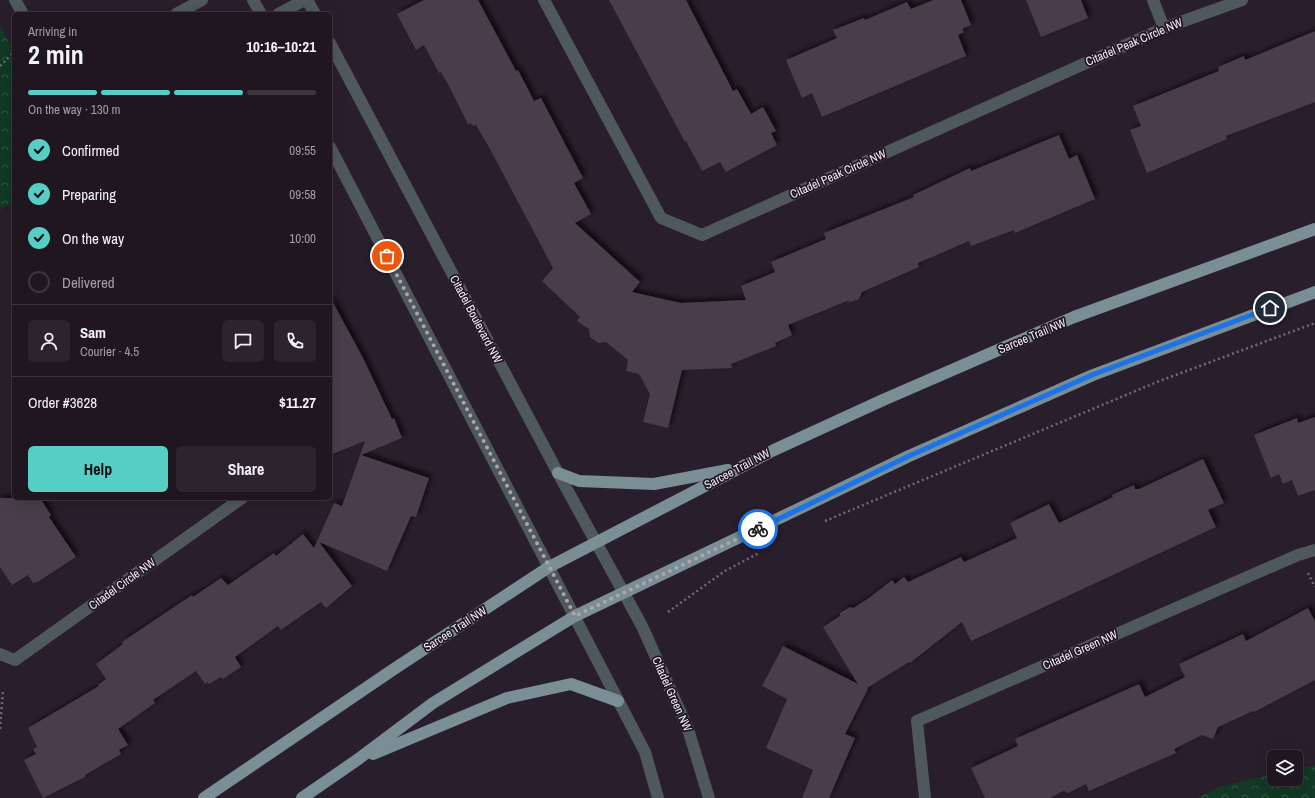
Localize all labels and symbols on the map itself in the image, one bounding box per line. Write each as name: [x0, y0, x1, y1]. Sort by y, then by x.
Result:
street label: Citadel Peak Circle NW: [1083, 14, 1186, 70]
street label: Citadel Peak Circle NW: [787, 145, 889, 202]
pin: [370, 239, 404, 273]
street label: Citadel Boulevard NW: [446, 272, 506, 366]
pin: [1253, 291, 1287, 325]
street label: Sarcee Trail NW: [996, 314, 1069, 357]
street label: Sarcee Trail NW: [701, 445, 773, 493]
courier: [738, 509, 778, 549]
street label: Citadel Circle NW: [85, 554, 159, 614]
street label: Sarcee Trail NW: [420, 602, 490, 655]
street label: Citadel Green NW: [1040, 626, 1121, 674]
street label: Citadel Green NW: [648, 654, 696, 735]

